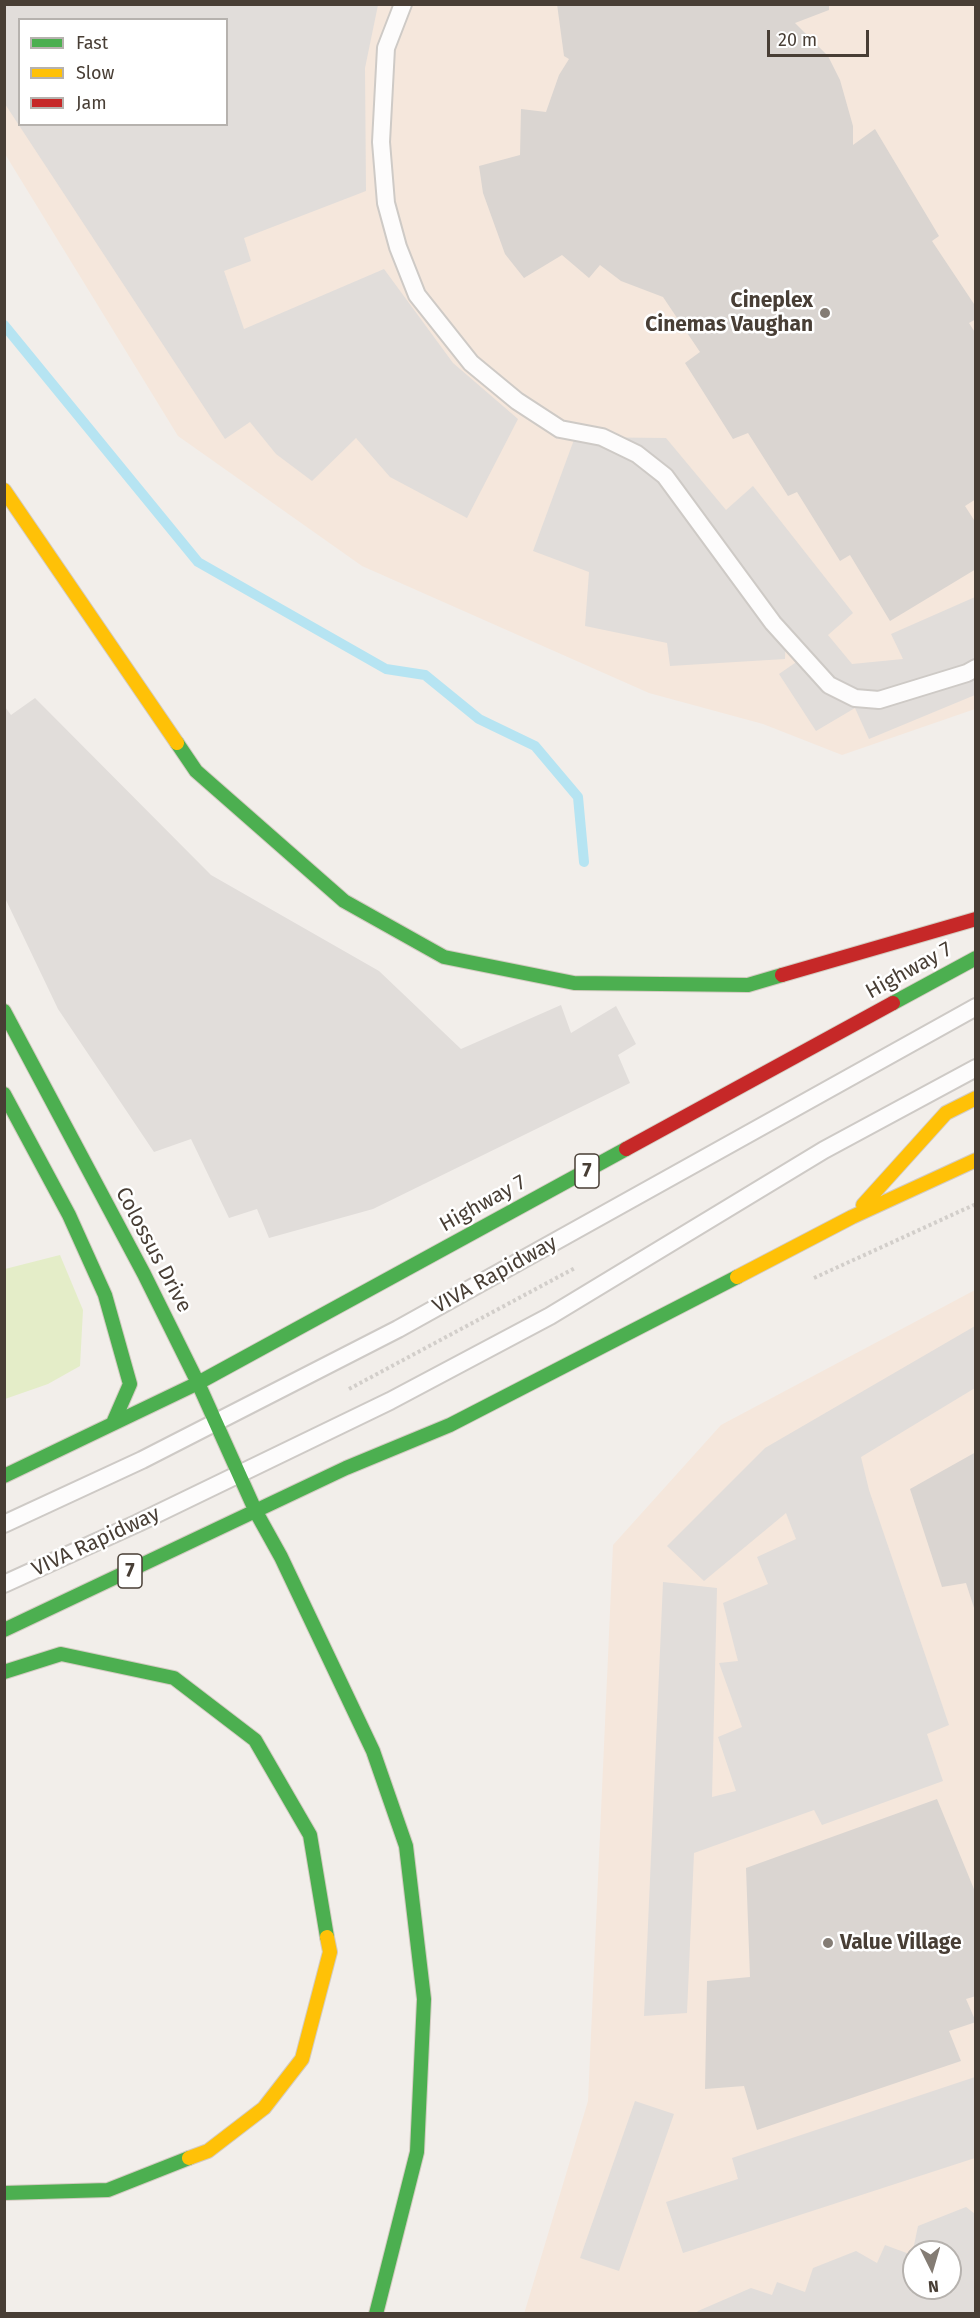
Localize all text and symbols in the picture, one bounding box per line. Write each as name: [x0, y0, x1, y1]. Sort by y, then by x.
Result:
legend: [18, 18, 228, 126]
scale bar: [770, 18, 872, 56]
text: 20 m: [778, 29, 817, 51]
text: Fast: [76, 32, 108, 54]
text: Slow: [76, 62, 114, 84]
text: Jam: [76, 92, 107, 114]
place label: Cineplex Cinemas Vaughan: [645, 288, 813, 338]
marker: Cineplex Cinemas Vaughan: [818, 306, 832, 320]
street label: Highway 7: [862, 937, 956, 1005]
road number: 7: [575, 1154, 599, 1188]
street label: Highway 7: [436, 1170, 530, 1238]
street label: Colossus Drive: [109, 1183, 197, 1317]
street label: VIVA Rapidway: [429, 1231, 561, 1319]
street label: VIVA Rapidway: [28, 1501, 164, 1583]
road number: 7: [118, 1554, 142, 1588]
place label: Value Village: [840, 1930, 962, 1956]
marker: Value Village: [821, 1936, 835, 1950]
north arrow: [902, 2240, 962, 2300]
text: N: [927, 2277, 940, 2296]

